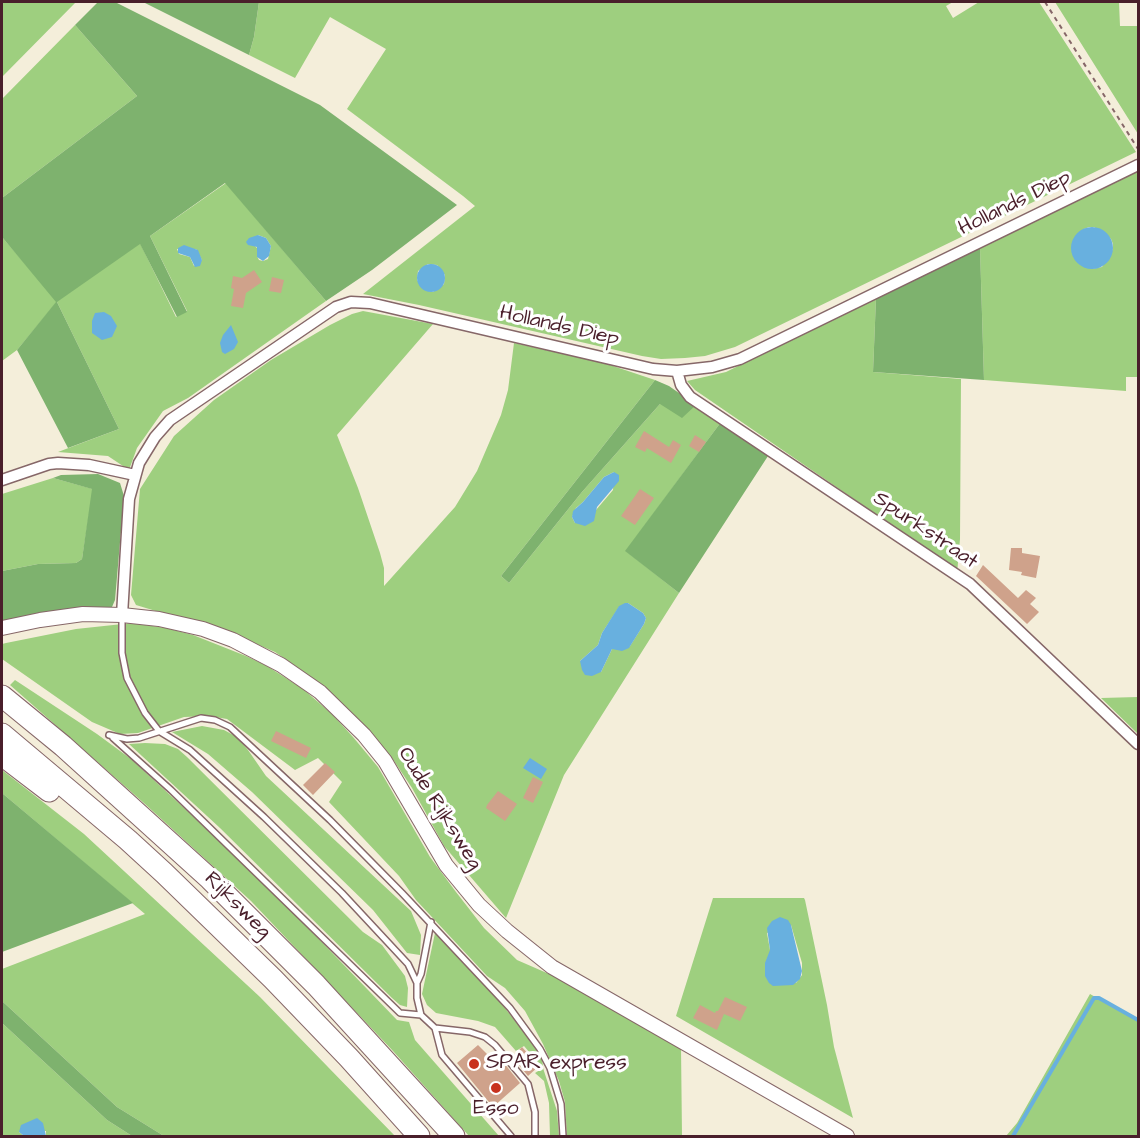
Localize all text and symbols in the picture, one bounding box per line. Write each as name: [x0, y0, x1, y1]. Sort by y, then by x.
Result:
street label: Hollands Diep: [955, 166, 1075, 242]
street label: Hollands Diep: [497, 301, 621, 353]
street label: Spurkstraat: [868, 487, 982, 575]
street label: Oude Rijksweg: [391, 743, 487, 875]
street label: Rijksweg: [198, 867, 276, 945]
place label: SPAR express: [486, 1051, 627, 1077]
marker: SPAR express: [467, 1057, 481, 1071]
marker: Esso: [489, 1081, 503, 1095]
place label: Esso: [473, 1097, 519, 1123]

